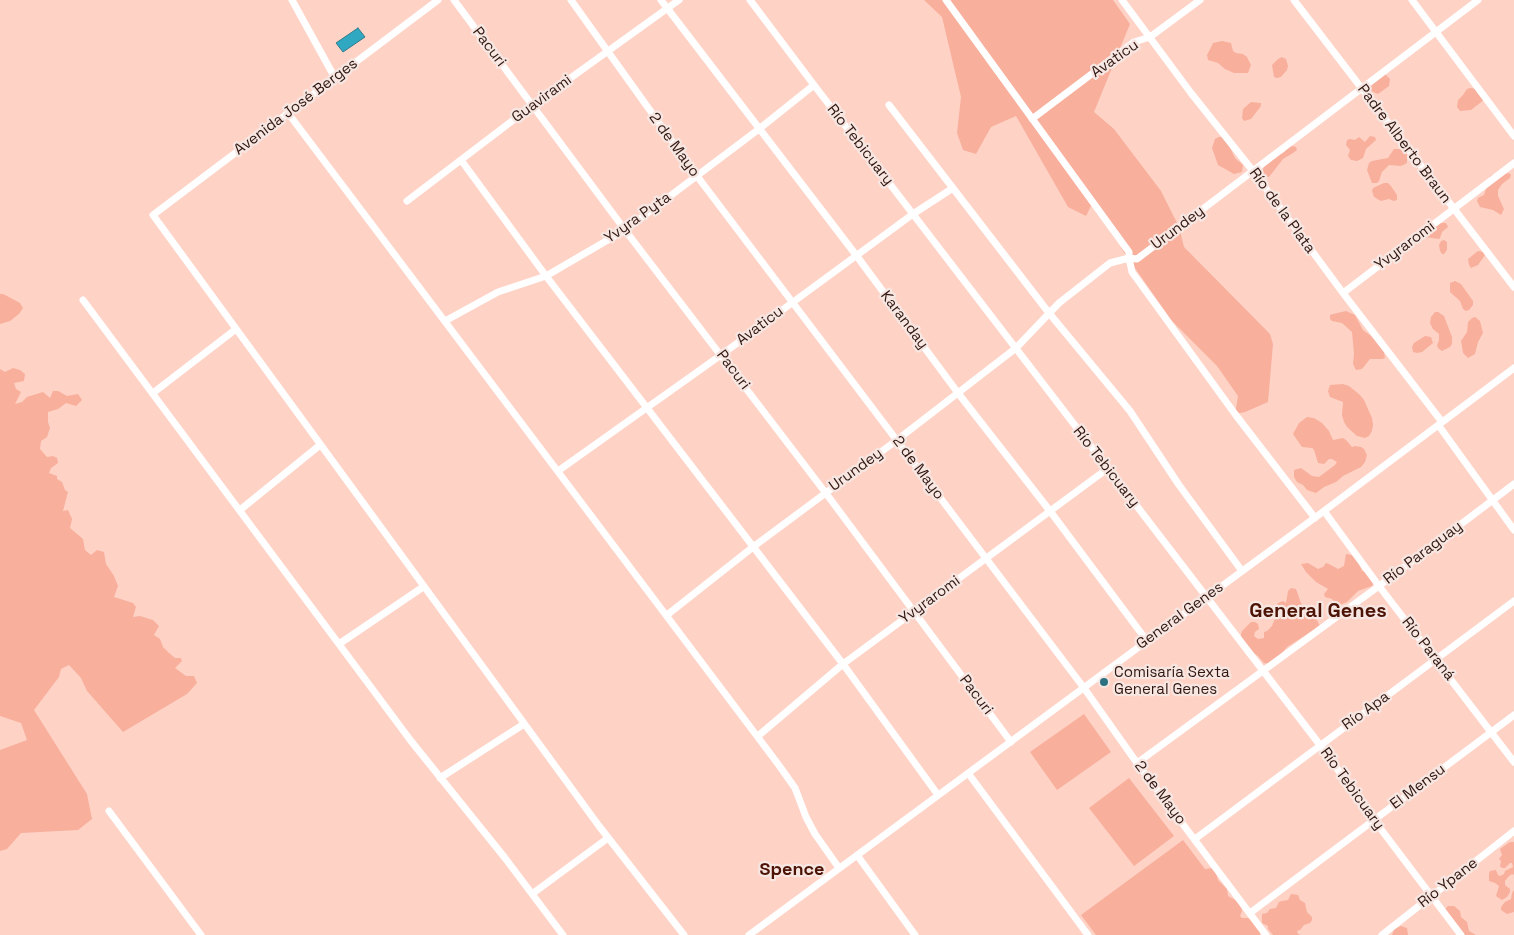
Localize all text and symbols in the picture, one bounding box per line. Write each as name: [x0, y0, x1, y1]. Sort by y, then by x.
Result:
street label: Pacuri: [468, 24, 510, 70]
street label: Avaticu: [1088, 36, 1142, 82]
street label: Avenida José Berges: [231, 55, 361, 159]
street label: Guavirami: [509, 71, 575, 127]
street label: Padre Alberto Braun: [1353, 81, 1455, 207]
street label: Río Tebicuary: [823, 101, 897, 189]
street label: 2 de Mayo: [645, 109, 703, 181]
street label: Río de la Plata: [1245, 165, 1319, 257]
street label: Yvyra Pyta: [601, 189, 675, 247]
street label: Urundey: [1148, 202, 1208, 254]
street label: Yvyraromi: [1371, 218, 1439, 274]
street label: Karanday: [876, 287, 932, 353]
street label: Avaticu: [733, 303, 787, 349]
street label: Pacuri: [712, 347, 754, 393]
street label: Río Tebicuary: [1069, 423, 1143, 511]
street label: 2 de Mayo: [888, 433, 948, 503]
street label: Urundey: [826, 445, 886, 495]
street label: Río Paraguay: [1380, 518, 1466, 588]
street label: Yvyraromi: [896, 572, 964, 628]
street label: General Genes: [1133, 578, 1227, 654]
district label: General Genes: [1249, 600, 1387, 624]
street label: Río Paraná: [1398, 614, 1458, 684]
place label: Comisaría Sexta General Genes: [1114, 664, 1230, 699]
street label: Pacuri: [955, 672, 997, 718]
marker: Comisaría Sexta General Genes: [1098, 676, 1110, 688]
street label: Río Apa: [1339, 688, 1393, 734]
street label: Río Tebicuary: [1316, 744, 1388, 834]
street label: 2 de Mayo: [1130, 758, 1190, 828]
street label: El Mensu: [1387, 761, 1449, 813]
street label: Río Ypane: [1415, 854, 1481, 912]
district label: Spence: [760, 859, 824, 881]

